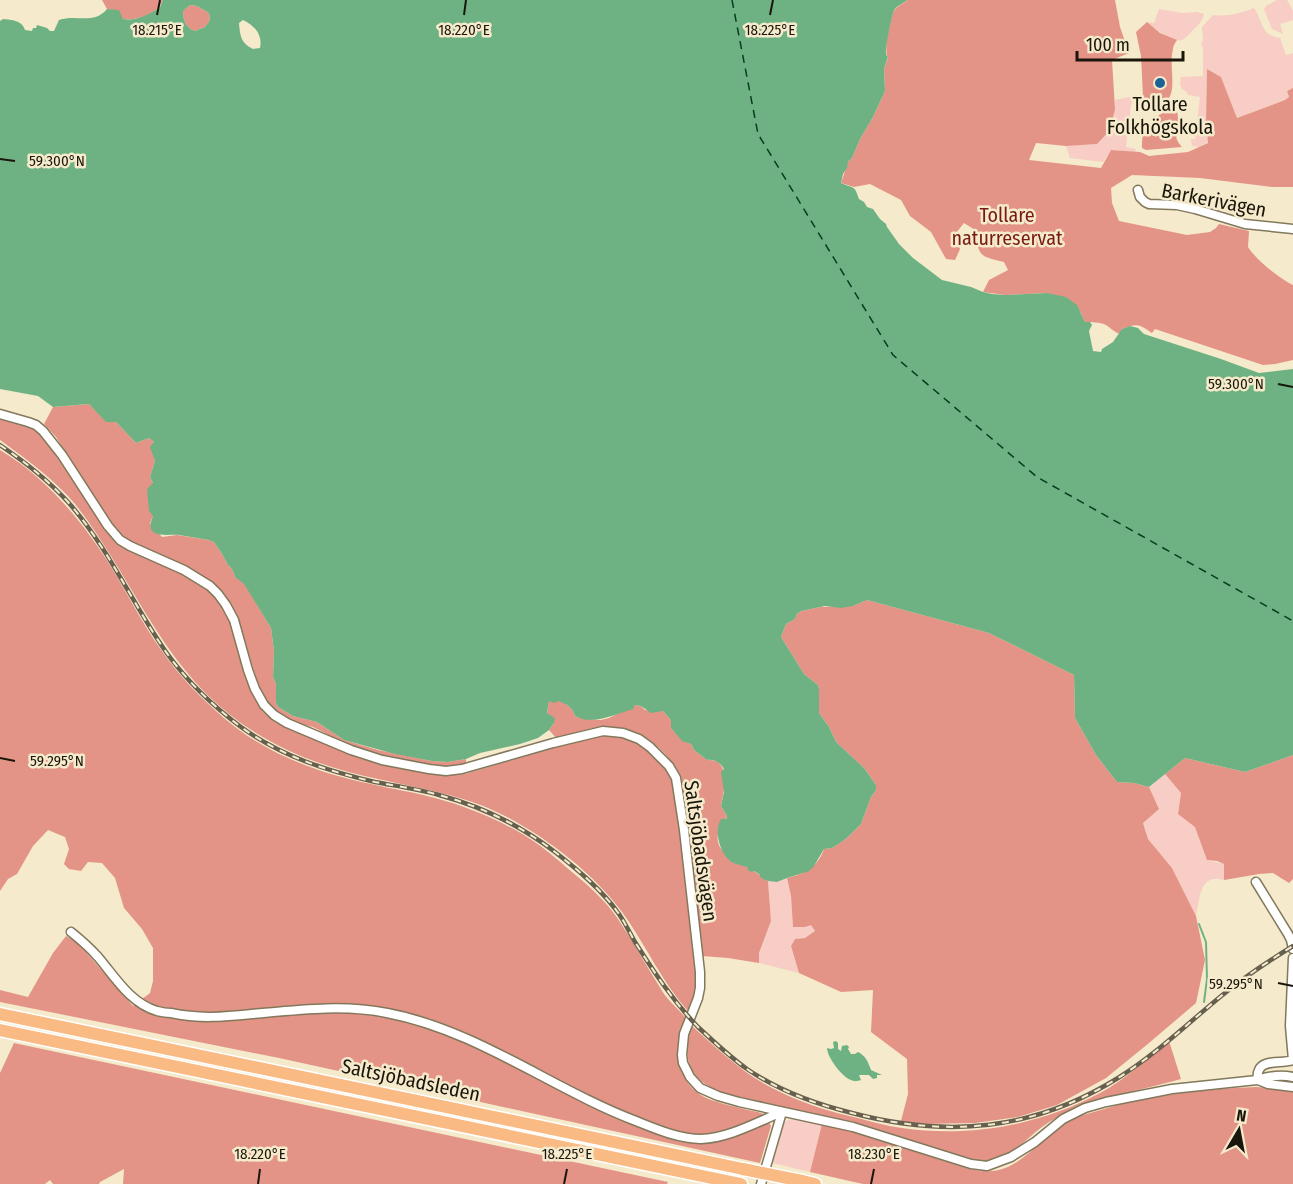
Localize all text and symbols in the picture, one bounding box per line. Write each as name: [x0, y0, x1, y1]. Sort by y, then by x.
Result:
text: 18.215°E: [132, 21, 182, 39]
text: 18.220°E: [438, 21, 490, 39]
text: 18.225°E: [745, 21, 795, 39]
scale bar: [1077, 24, 1184, 62]
text: 100 m: [1086, 34, 1130, 56]
marker: Tollare Folkhögskola: [1153, 76, 1167, 90]
place label: Tollare Folkhögskola: [1107, 92, 1213, 139]
text: 59.300°N: [29, 152, 85, 170]
street label: Barkerivägen: [1159, 178, 1269, 222]
park label: Tollare naturreservat: [952, 203, 1063, 250]
text: 59.300°N: [1208, 375, 1264, 393]
text: 59.295°N: [30, 752, 84, 770]
street label: Saltsjöbadsvägen: [679, 779, 723, 923]
text: 59.295°N: [1209, 975, 1263, 993]
street label: Saltsjöbadsleden: [339, 1054, 483, 1106]
north arrow: [1209, 1100, 1269, 1160]
text: N: [1235, 1106, 1248, 1126]
text: 18.220°E: [234, 1145, 286, 1163]
text: 18.225°E: [542, 1145, 592, 1163]
text: 18.230°E: [848, 1145, 900, 1163]

